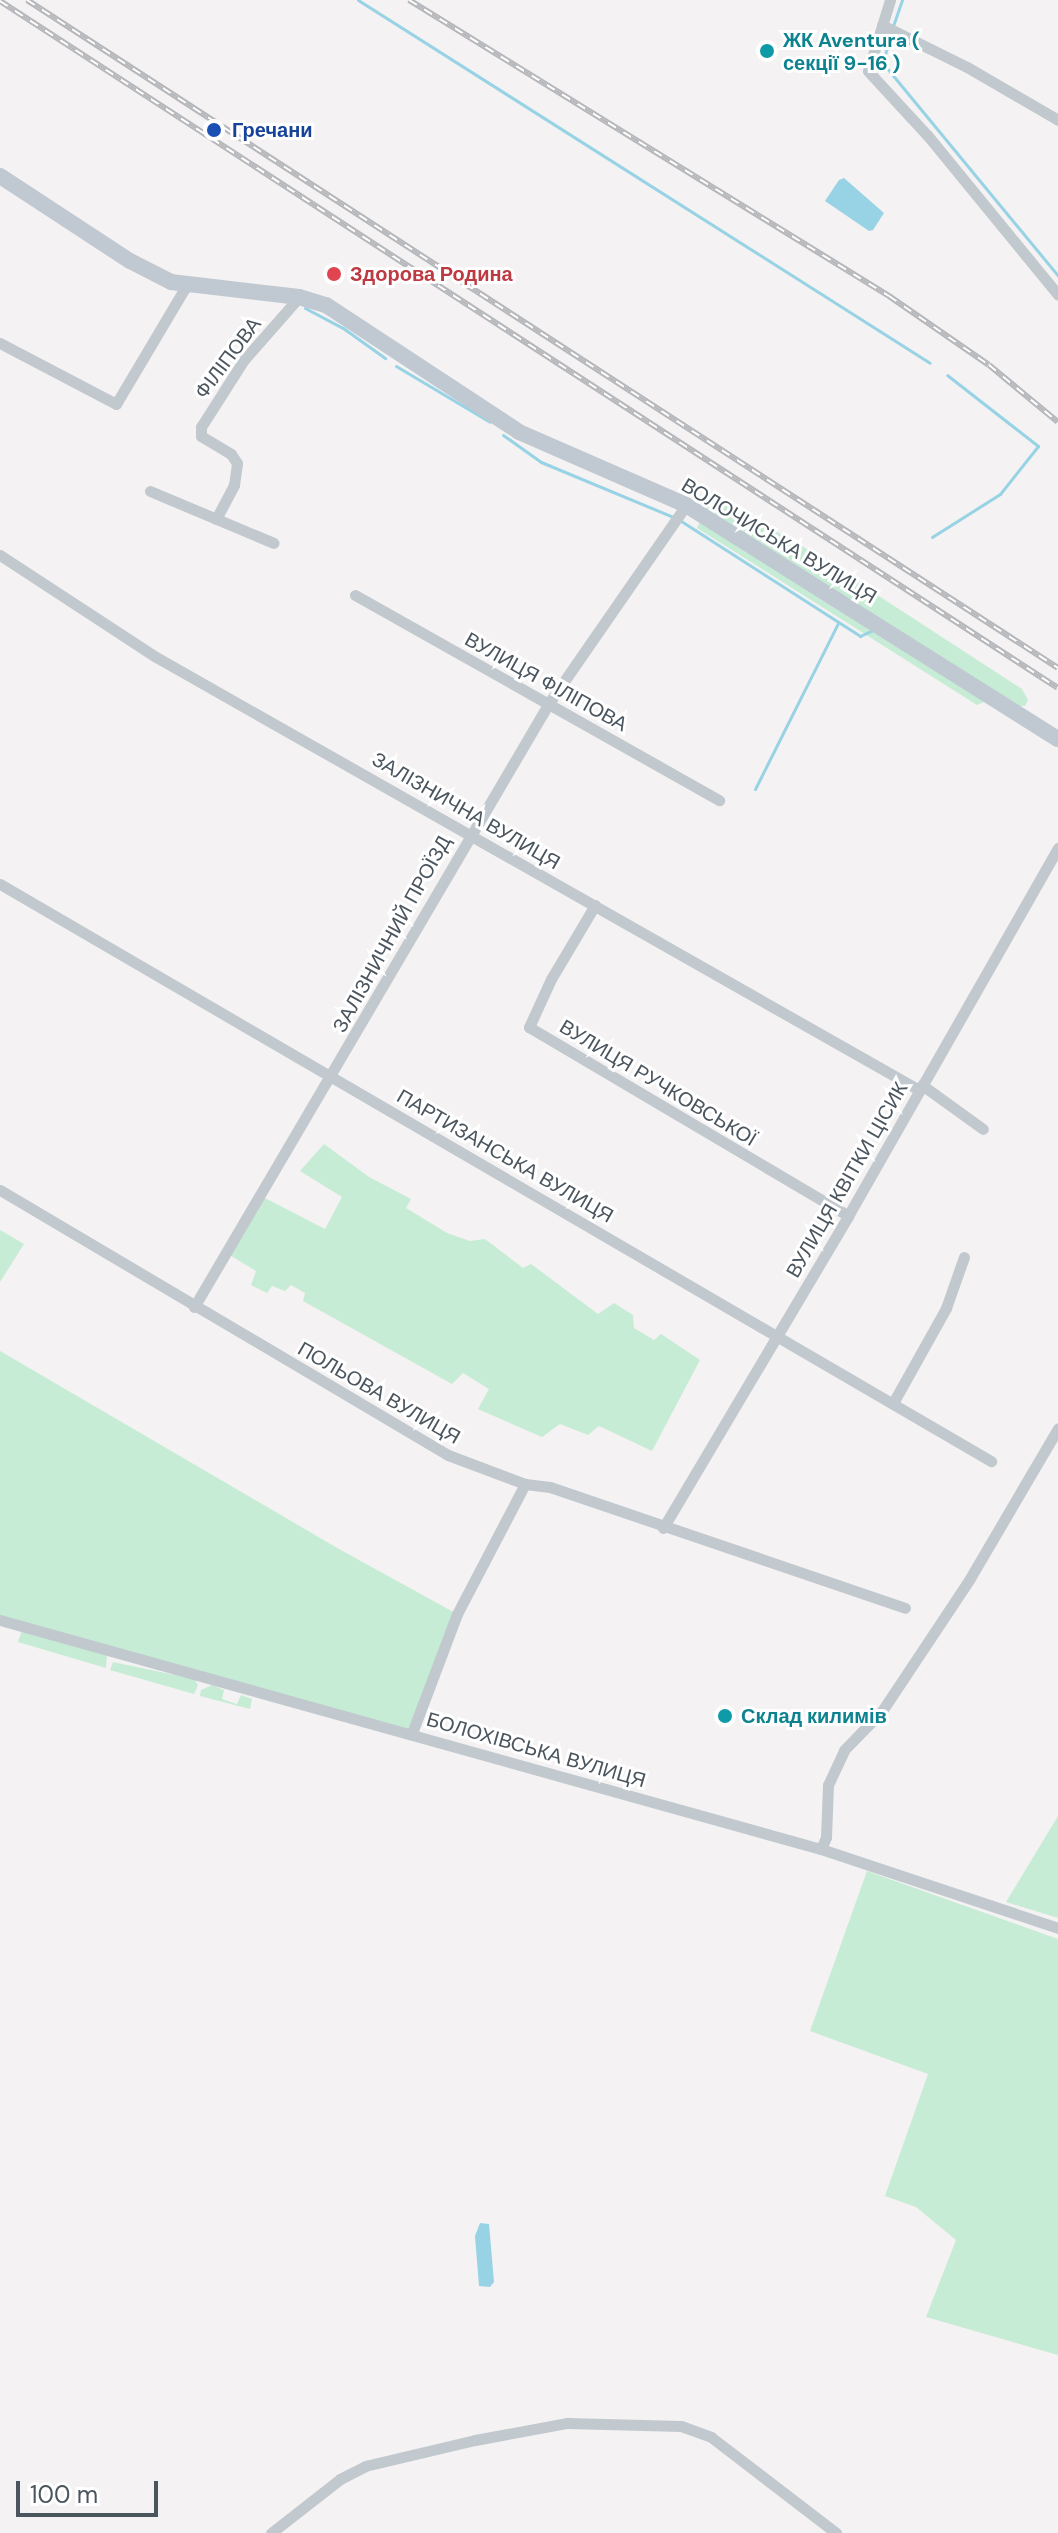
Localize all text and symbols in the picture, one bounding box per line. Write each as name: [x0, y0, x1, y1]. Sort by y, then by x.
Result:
place label: ЖК Aventura ( секції 9-16 ): [783, 28, 920, 75]
marker: ЖК Aventura ( секції 9-16 ): [758, 42, 776, 60]
place label: Гречани: [232, 118, 313, 142]
marker: Гречани: [203, 119, 225, 141]
place label: Здорова Родина: [350, 262, 513, 286]
marker: Здорова Родина: [325, 265, 343, 283]
street label: ФІЛІПОВА: [190, 313, 266, 403]
street label: ВОЛОЧИСЬКА ВУЛИЦЯ: [677, 473, 881, 609]
street label: ВУЛИЦЯ ФІЛІПОВА: [461, 627, 631, 737]
street label: ЗАЛІЗНИЧНА ВУЛИЦЯ: [368, 747, 564, 875]
street label: ЗАЛІЗНИЧНИЙ ПРОЇЗД: [328, 831, 456, 1037]
street label: ВУЛИЦЯ РУЧКОВСЬКОЇ: [555, 1015, 761, 1151]
street label: ВУЛИЦЯ КВІТКИ ЦІСИК: [781, 1078, 913, 1282]
street label: ПАРТИЗАНСЬКА ВУЛИЦЯ: [393, 1084, 617, 1228]
street label: ПОЛЬОВА ВУЛИЦЯ: [293, 1337, 465, 1449]
place label: Склад килимів: [741, 1704, 887, 1728]
street label: БОЛОХІВСЬКА ВУЛИЦЯ: [424, 1707, 648, 1793]
marker: Склад килимів: [716, 1707, 734, 1725]
scale bar: [20, 2465, 162, 2515]
text: 100 m: [30, 2479, 98, 2510]

